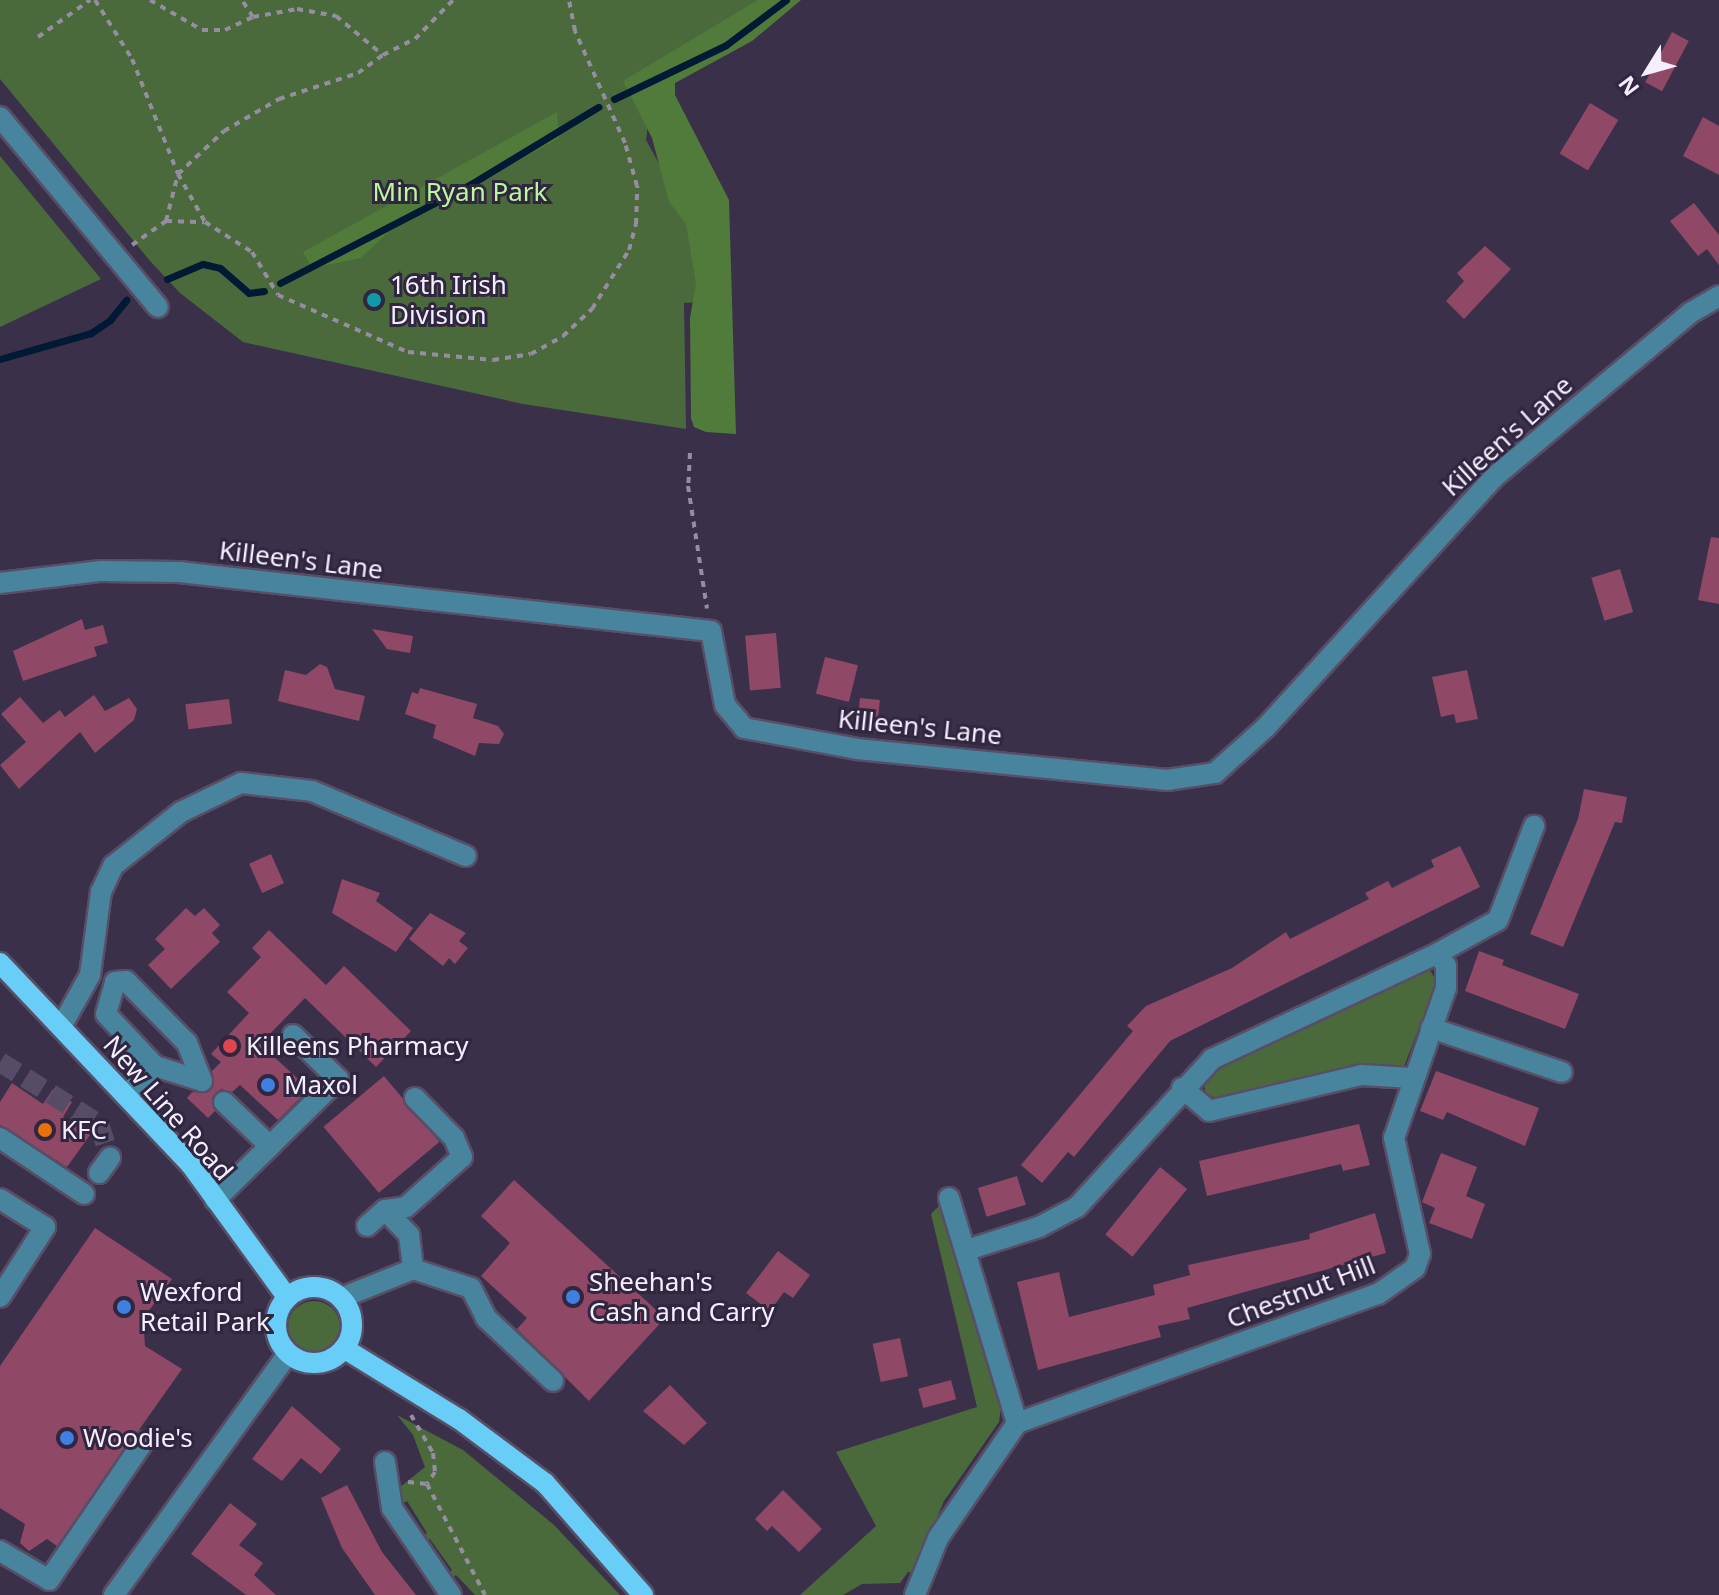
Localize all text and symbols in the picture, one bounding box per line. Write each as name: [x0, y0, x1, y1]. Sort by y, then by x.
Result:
north arrow: [1607, 32, 1687, 112]
text: N: [1610, 70, 1645, 103]
park label: Min Ryan Park: [373, 176, 547, 208]
place label: 16th Irish Division: [390, 269, 507, 330]
marker: 16th Irish Division: [365, 291, 383, 309]
street label: Killeen's Lane: [1435, 369, 1579, 503]
street label: Killeen's Lane: [217, 534, 385, 586]
street label: Killeen's Lane: [837, 703, 1003, 751]
street label: New Line Road: [97, 1029, 239, 1187]
place label: Killeens Pharmacy: [246, 1030, 469, 1062]
marker: Killeens Pharmacy: [221, 1037, 239, 1055]
place label: Maxol: [284, 1069, 358, 1101]
marker: Maxol: [259, 1076, 277, 1094]
place label: KFC: [61, 1114, 107, 1146]
marker: KFC: [36, 1121, 54, 1139]
street label: Chestnut Hill: [1222, 1249, 1380, 1335]
place label: Sheehan's Cash and Carry: [589, 1266, 774, 1328]
place label: Wexford Retail Park: [140, 1276, 270, 1338]
marker: Sheehan's Cash and Carry: [564, 1288, 582, 1306]
marker: Wexford Retail Park: [115, 1298, 133, 1316]
place label: Woodie's: [83, 1422, 193, 1454]
marker: Woodie's: [58, 1429, 76, 1447]

